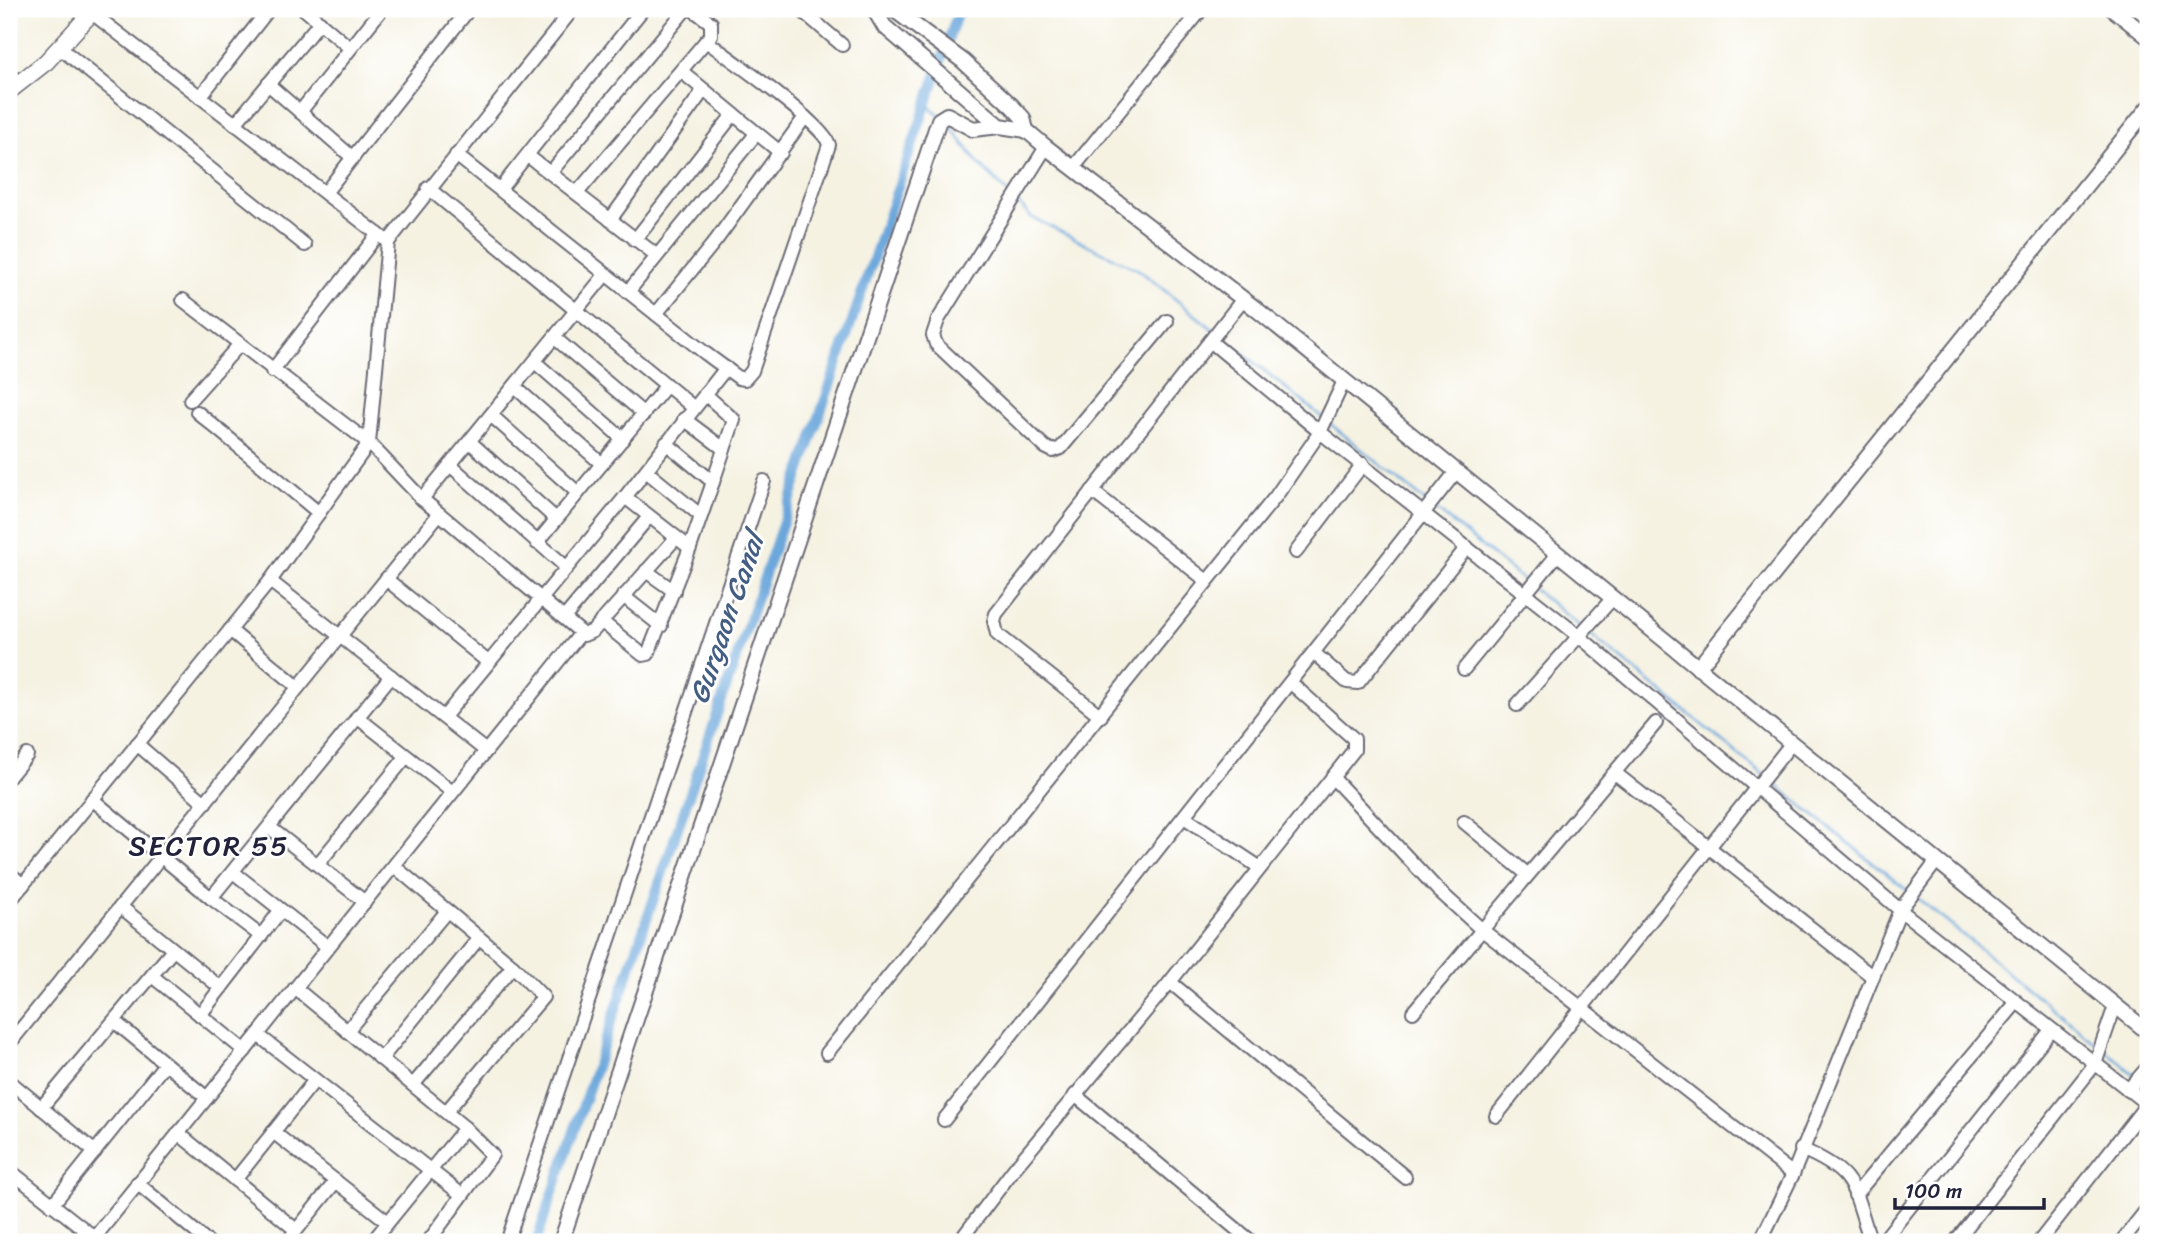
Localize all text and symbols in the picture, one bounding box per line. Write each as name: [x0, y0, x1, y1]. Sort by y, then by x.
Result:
water label: Gurgaon Canal: [674, 521, 780, 710]
district label: SECTOR 55: [129, 821, 289, 870]
scale bar: [1895, 1167, 2043, 1211]
text: 100 m: [1905, 1172, 1962, 1210]

